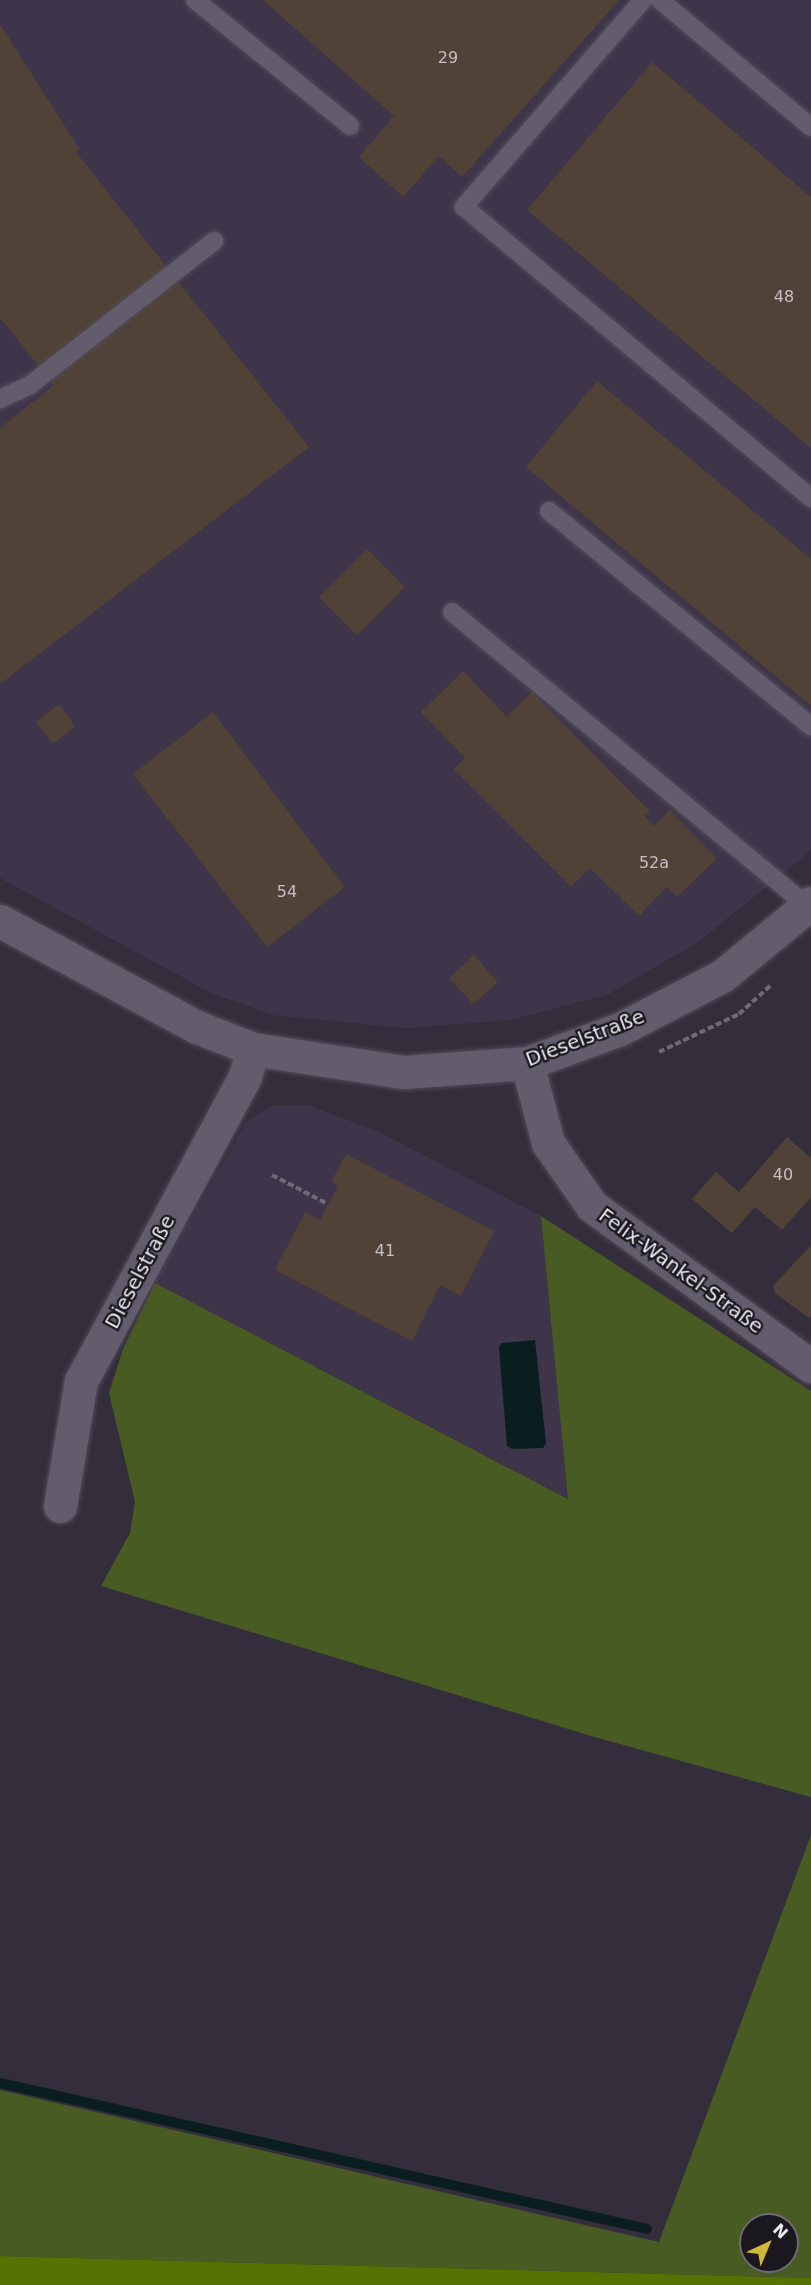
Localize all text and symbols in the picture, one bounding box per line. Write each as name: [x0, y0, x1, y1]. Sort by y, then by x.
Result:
house number: 29: [438, 48, 458, 68]
house number: 48: [774, 287, 794, 307]
house number: 52a: [639, 853, 669, 873]
house number: 54: [277, 882, 297, 902]
street label: Dieselstraße: [522, 1004, 648, 1072]
house number: 40: [773, 1165, 793, 1185]
street label: Felix-Wankel-Straße: [594, 1203, 768, 1339]
street label: Dieselstraße: [100, 1211, 180, 1333]
house number: 41: [375, 1241, 395, 1261]
north arrow: [739, 2213, 799, 2273]
text: N: [769, 2220, 792, 2243]

